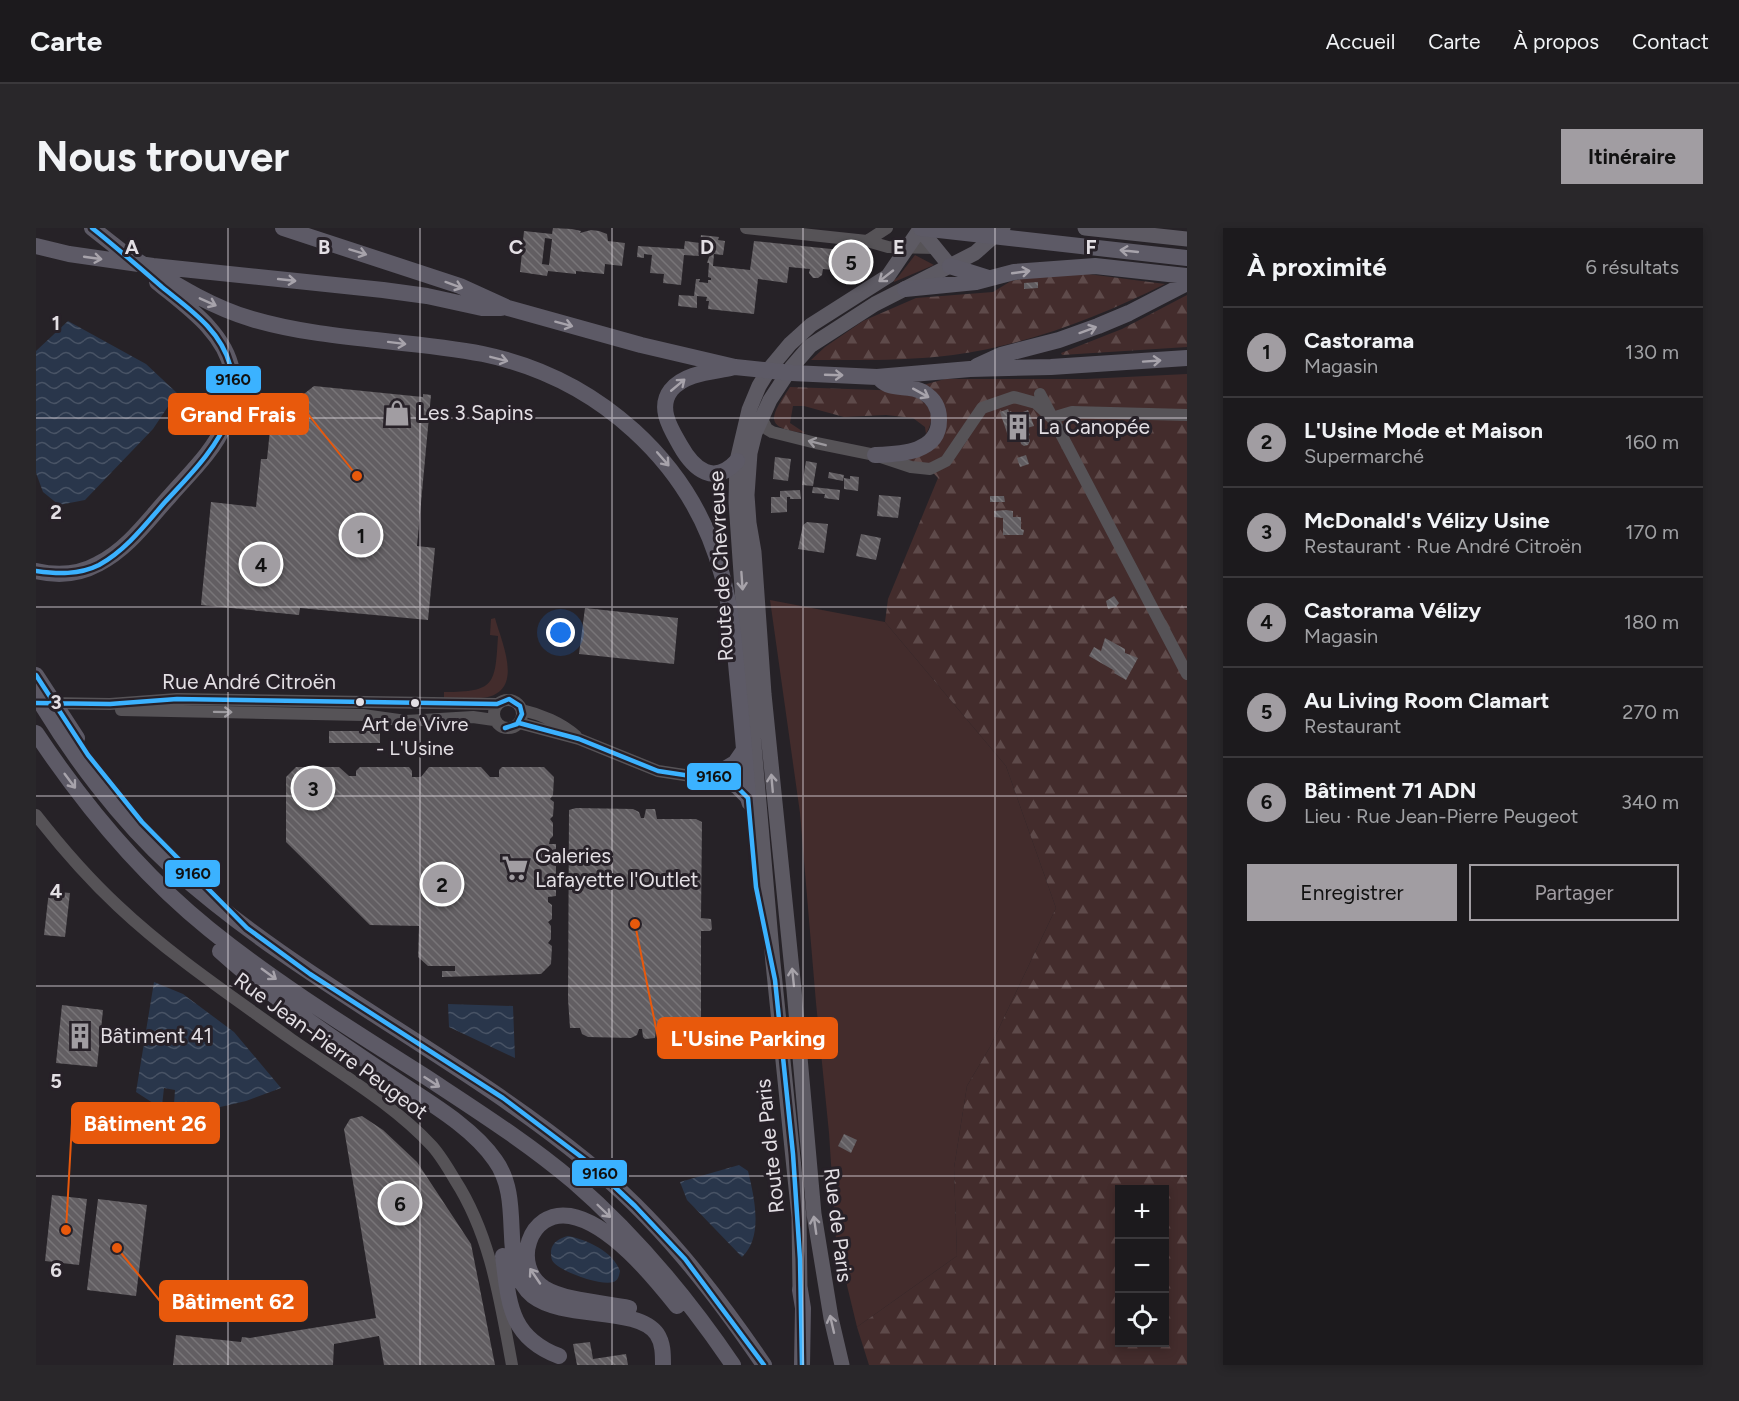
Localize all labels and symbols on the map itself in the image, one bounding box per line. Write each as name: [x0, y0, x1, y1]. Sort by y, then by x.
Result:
text: A: [125, 235, 140, 259]
text: B: [318, 235, 330, 259]
text: C: [509, 235, 523, 259]
text: D: [700, 235, 714, 259]
text: E: [893, 235, 905, 259]
text: F: [1085, 235, 1097, 259]
pin: 5: [832, 240, 870, 285]
one-way arrow: [1119, 245, 1139, 256]
one-way arrow: [348, 248, 367, 259]
one-way arrow: [83, 253, 103, 264]
one-way arrow: [1010, 266, 1030, 277]
one-way arrow: [878, 270, 894, 283]
one-way arrow: [276, 275, 296, 286]
one-way arrow: [445, 280, 463, 291]
one-way arrow: [198, 296, 216, 308]
text: 1: [52, 311, 60, 335]
one-way arrow: [554, 318, 573, 330]
one-way arrow: [1078, 323, 1097, 334]
one-way arrow: [387, 338, 407, 349]
one-way arrow: [489, 353, 508, 365]
one-way arrow: [1141, 355, 1161, 366]
line badge: 9160: [205, 365, 262, 394]
one-way arrow: [824, 369, 844, 380]
text: 9160: [215, 370, 251, 389]
one-way arrow: [670, 379, 686, 392]
one-way arrow: [912, 387, 929, 399]
callout: Grand Frais: [169, 394, 308, 434]
shop icon: Les 3 Sapins: [382, 398, 412, 428]
place label: Les 3 Sapins: [417, 400, 533, 425]
text: Grand Frais: [180, 401, 296, 428]
building icon: La Canopée: [1003, 412, 1033, 442]
place label: La Canopée: [1038, 414, 1150, 439]
one-way arrow: [808, 437, 827, 449]
one-way arrow: [656, 451, 670, 466]
street label: Route de Chevreuse: [703, 470, 738, 662]
text: 2: [50, 500, 62, 524]
pin: 1: [342, 512, 380, 558]
pin: 4: [242, 542, 280, 586]
one-way arrow: [736, 571, 747, 591]
your location: [546, 618, 575, 647]
street label: Rue André Citroën: [162, 669, 336, 694]
text: 3: [50, 690, 62, 714]
unlabelled marker: [354, 696, 366, 708]
marker: Art de Vivre - L'Usine: [409, 697, 421, 709]
one-way arrow: [213, 706, 233, 718]
place label: Art de Vivre - L'Usine: [362, 712, 469, 760]
line badge: 9160: [686, 762, 742, 791]
pin: 3: [294, 766, 332, 810]
text: 9160: [696, 767, 732, 786]
one-way arrow: [63, 773, 76, 789]
one-way arrow: [766, 773, 777, 793]
place label: Galeries Lafayette l'Outlet: [535, 843, 698, 892]
supermarket icon: Galeries Lafayette l'Outlet: [500, 853, 530, 883]
line badge: 9160: [164, 859, 221, 888]
pin: 2: [422, 862, 462, 906]
text: 9160: [175, 864, 211, 883]
text: 4: [50, 879, 63, 903]
street label: Rue Jean-Pierre Peugeot: [230, 967, 433, 1124]
one-way arrow: [787, 967, 798, 987]
one-way arrow: [261, 968, 277, 981]
callout: L'Usine Parking: [658, 1018, 837, 1058]
building icon: Bâtiment 41: [65, 1021, 95, 1051]
place label: Bâtiment 41: [100, 1023, 212, 1048]
text: L'Usine Parking: [670, 1025, 826, 1052]
text: 5: [50, 1069, 62, 1093]
one-way arrow: [423, 1076, 440, 1088]
street label: Route de Paris: [750, 1078, 789, 1214]
callout: Bâtiment 26: [72, 1103, 219, 1143]
text: Bâtiment 26: [83, 1110, 207, 1137]
line badge: 9160: [571, 1159, 628, 1187]
text: 9160: [582, 1164, 618, 1183]
street label: Rue de Paris: [819, 1166, 858, 1283]
pin: 6: [380, 1180, 420, 1226]
one-way arrow: [597, 1204, 612, 1219]
one-way arrow: [810, 1216, 821, 1236]
text: 6: [50, 1258, 62, 1282]
one-way arrow: [528, 1268, 541, 1285]
callout: Bâtiment 62: [160, 1281, 307, 1321]
text: Bâtiment 62: [171, 1288, 295, 1315]
one-way arrow: [826, 1315, 838, 1334]

